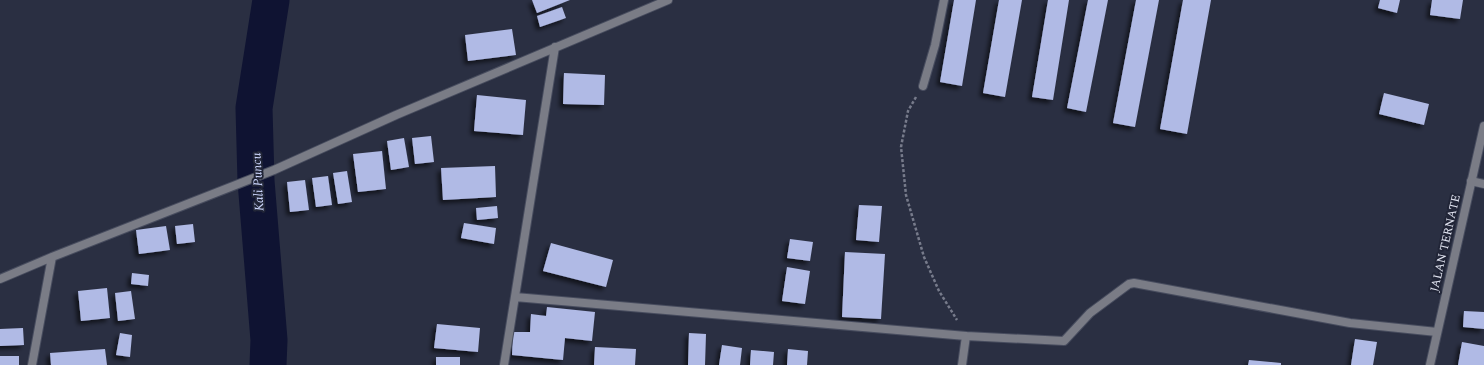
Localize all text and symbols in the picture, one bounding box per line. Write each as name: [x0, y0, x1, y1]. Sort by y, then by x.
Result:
water label: Kali Puncu: [246, 152, 270, 212]
street label: JALAN TERNATE: [1425, 192, 1466, 294]

